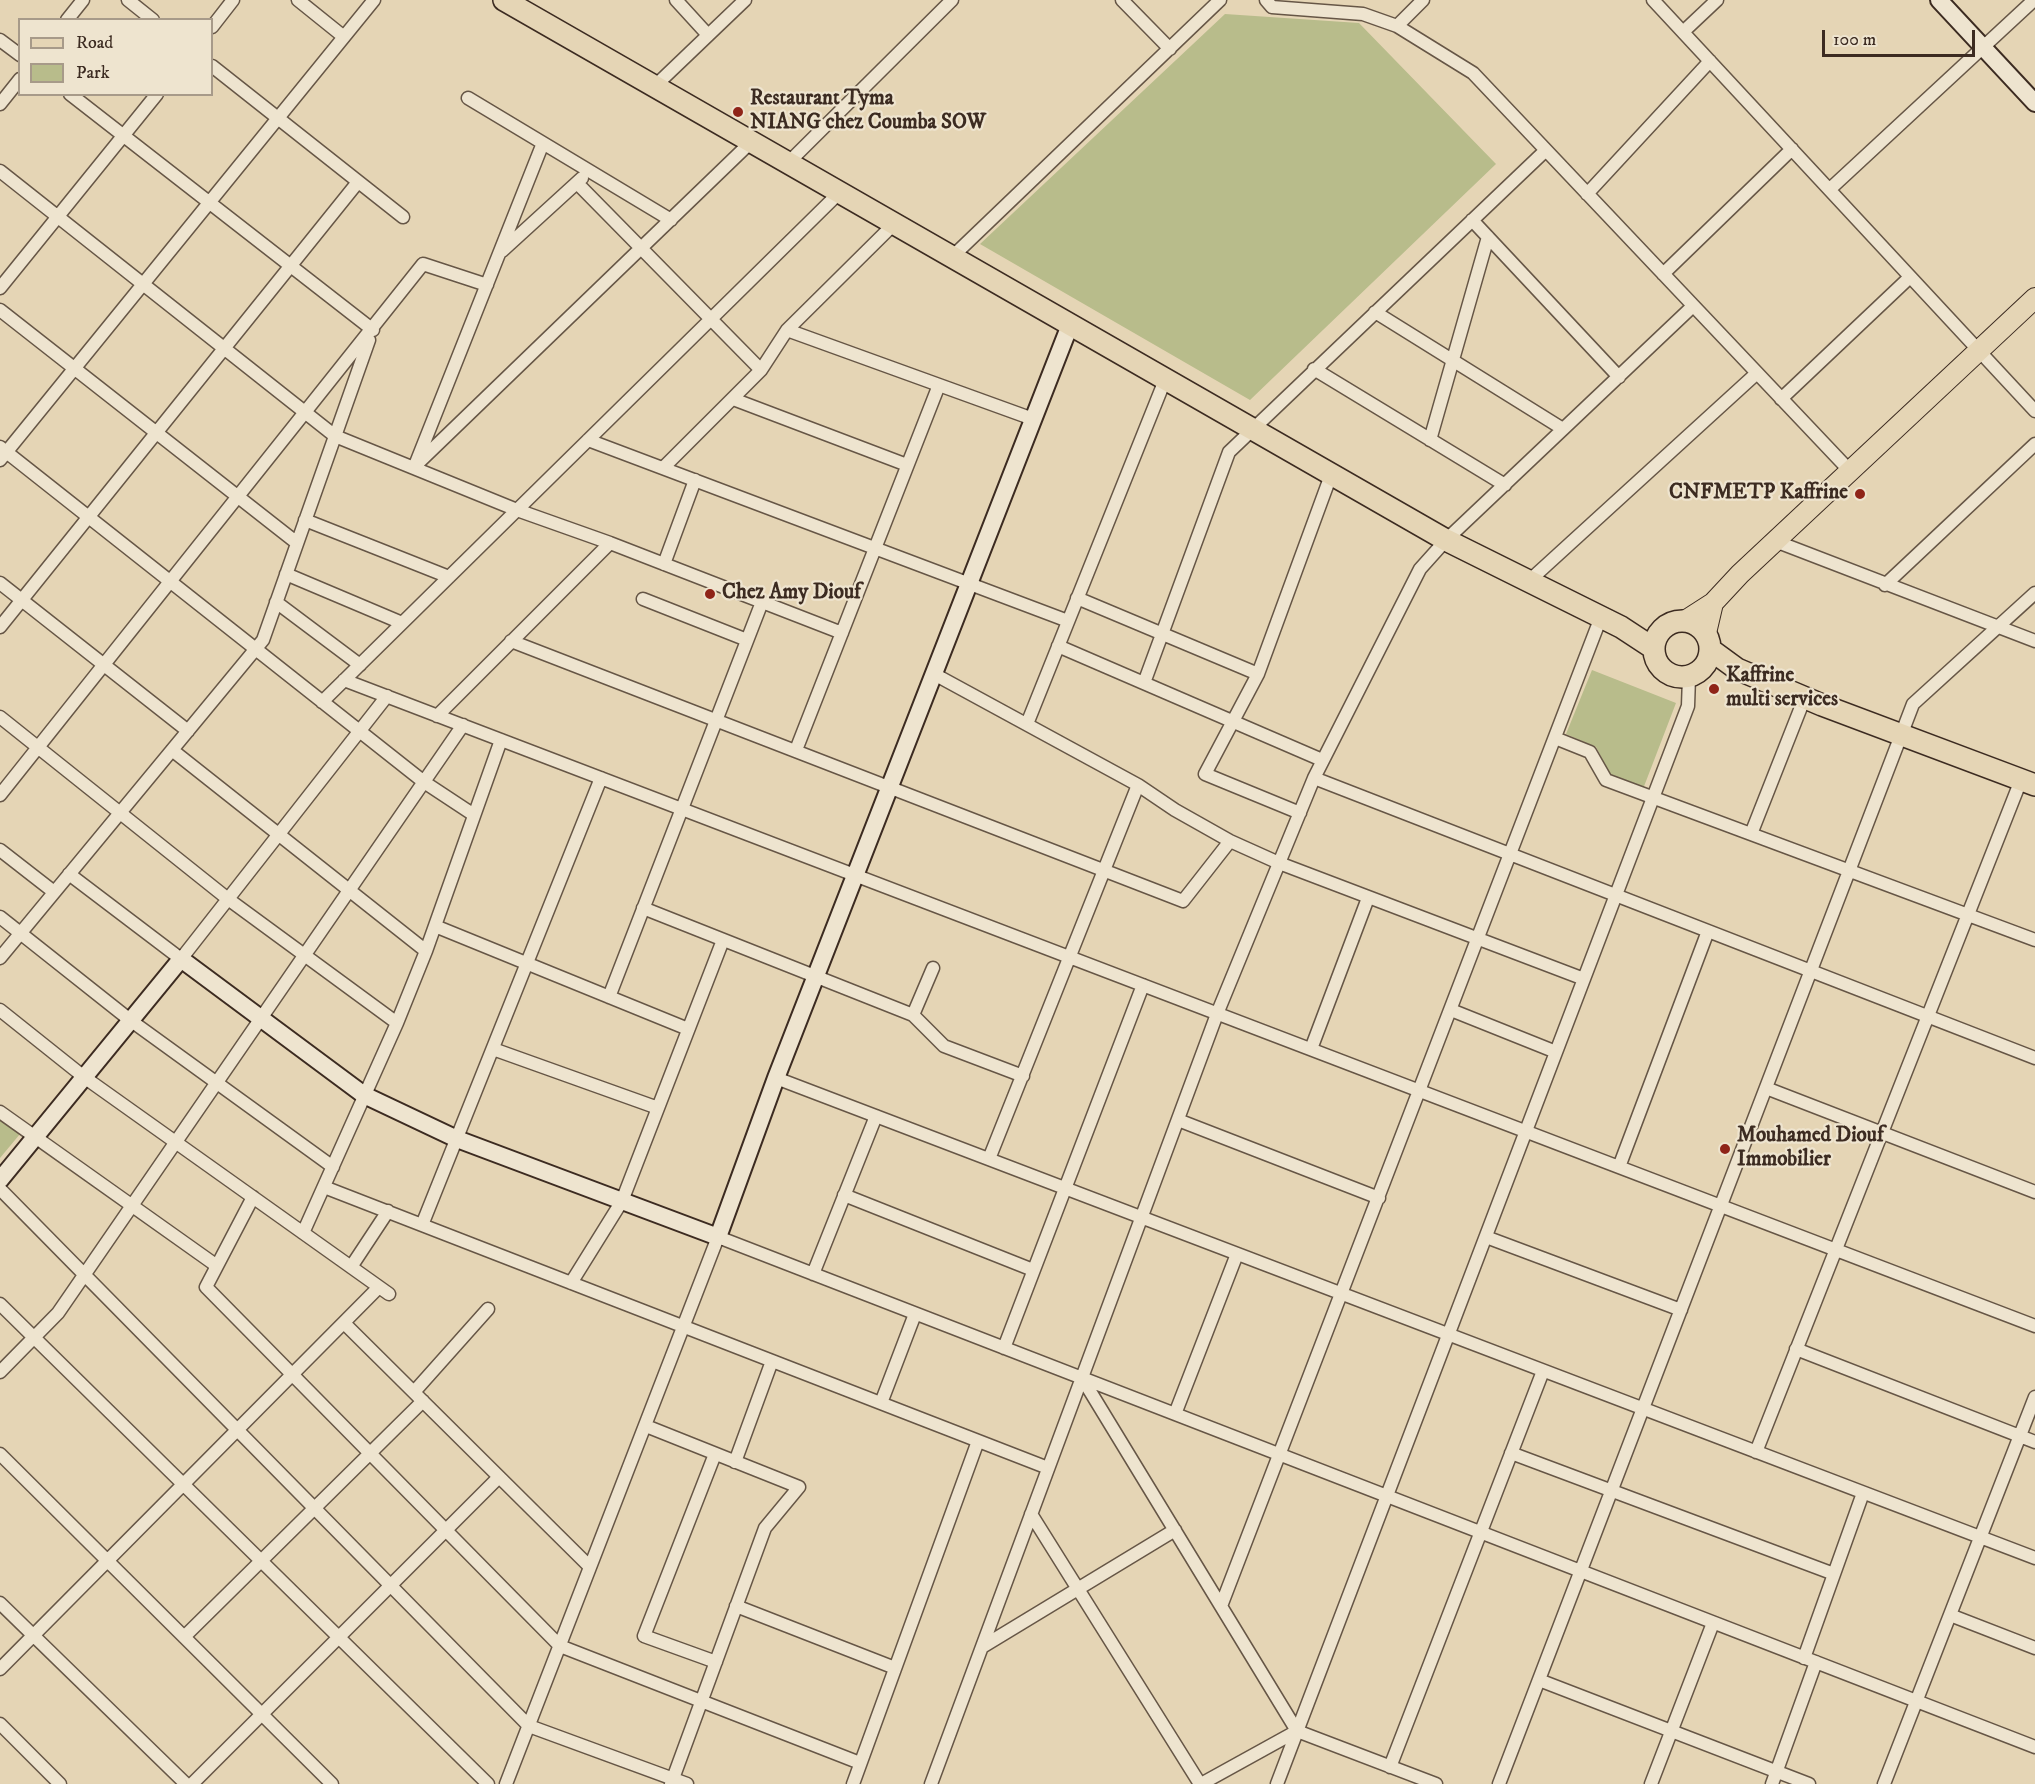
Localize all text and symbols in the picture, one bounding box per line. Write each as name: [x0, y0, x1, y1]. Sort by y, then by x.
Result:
legend: [18, 18, 213, 96]
scale bar: [1825, 18, 1978, 56]
text: 100 m: [1833, 29, 1876, 51]
text: Road: [76, 32, 113, 54]
text: Park: [76, 62, 110, 84]
place label: Restaurant Tyma NIANG chez Coumba SOW: [750, 87, 986, 137]
marker: Restaurant Tyma NIANG chez Coumba SOW: [731, 105, 745, 119]
place label: CNFMETP Kaffrine: [1669, 481, 1848, 507]
marker: CNFMETP Kaffrine: [1853, 487, 1867, 501]
place label: Chez Amy Diouf: [722, 581, 861, 607]
marker: Chez Amy Diouf: [703, 587, 717, 601]
place label: Kaffrine multi services: [1726, 664, 1838, 714]
marker: Kaffrine multi services: [1707, 682, 1721, 696]
place label: Mouhamed Diouf Immobilier: [1737, 1124, 1884, 1174]
marker: Mouhamed Diouf Immobilier: [1718, 1142, 1732, 1156]

